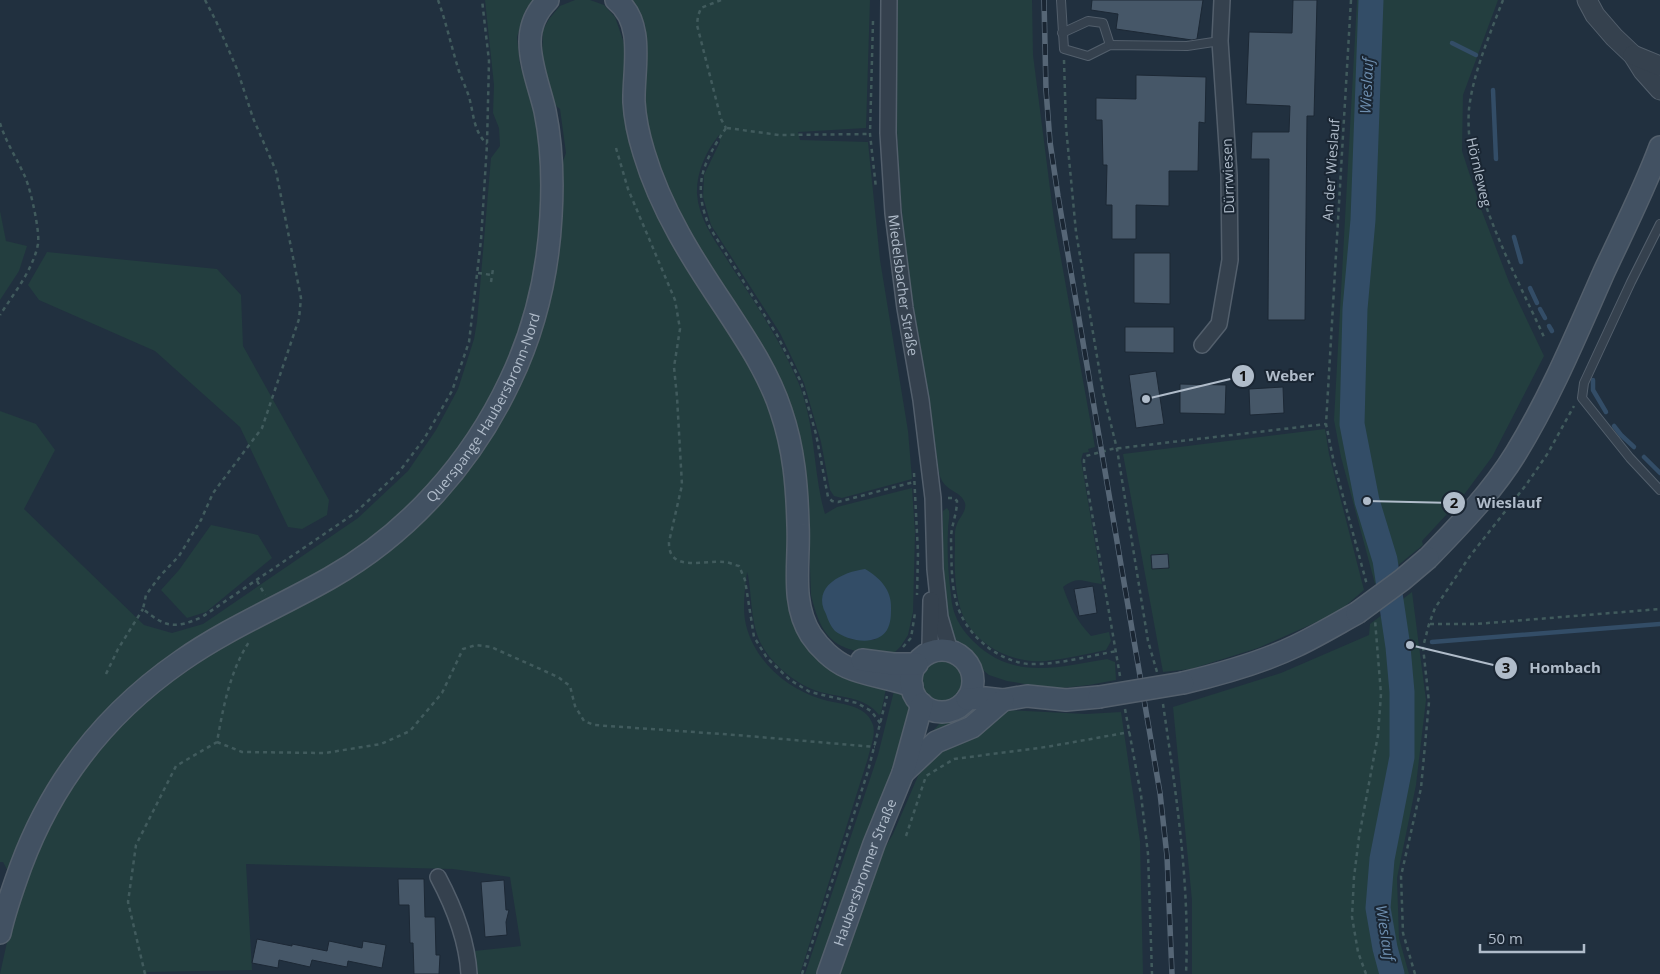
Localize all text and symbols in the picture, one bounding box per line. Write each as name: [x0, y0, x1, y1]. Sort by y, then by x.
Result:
water label: Wieslauf: [1355, 55, 1378, 114]
street label: An der Wieslauf: [1317, 117, 1344, 222]
street label: Hörnleweg: [1462, 135, 1497, 209]
street label: Dürrwiesen: [1217, 138, 1238, 214]
street label: Miedelsbacher Straße: [884, 213, 923, 357]
street label: Querspange Haubersbronn-Nord: [421, 310, 544, 506]
callout: Weber: [1230, 361, 1324, 391]
text: 1: [1239, 365, 1247, 385]
text: Weber: [1266, 365, 1314, 385]
callout: Wieslauf: [1442, 488, 1552, 518]
text: 2: [1450, 492, 1459, 512]
text: Wieslauf: [1477, 492, 1543, 512]
callout: Hombach: [1494, 653, 1611, 683]
text: 3: [1502, 657, 1510, 677]
text: Hombach: [1529, 657, 1601, 677]
street label: Haubersbronner Straße: [829, 796, 900, 948]
water label: Wieslauf: [1372, 904, 1401, 964]
scale bar: [1480, 922, 1584, 954]
text: 50 m: [1488, 928, 1523, 948]

